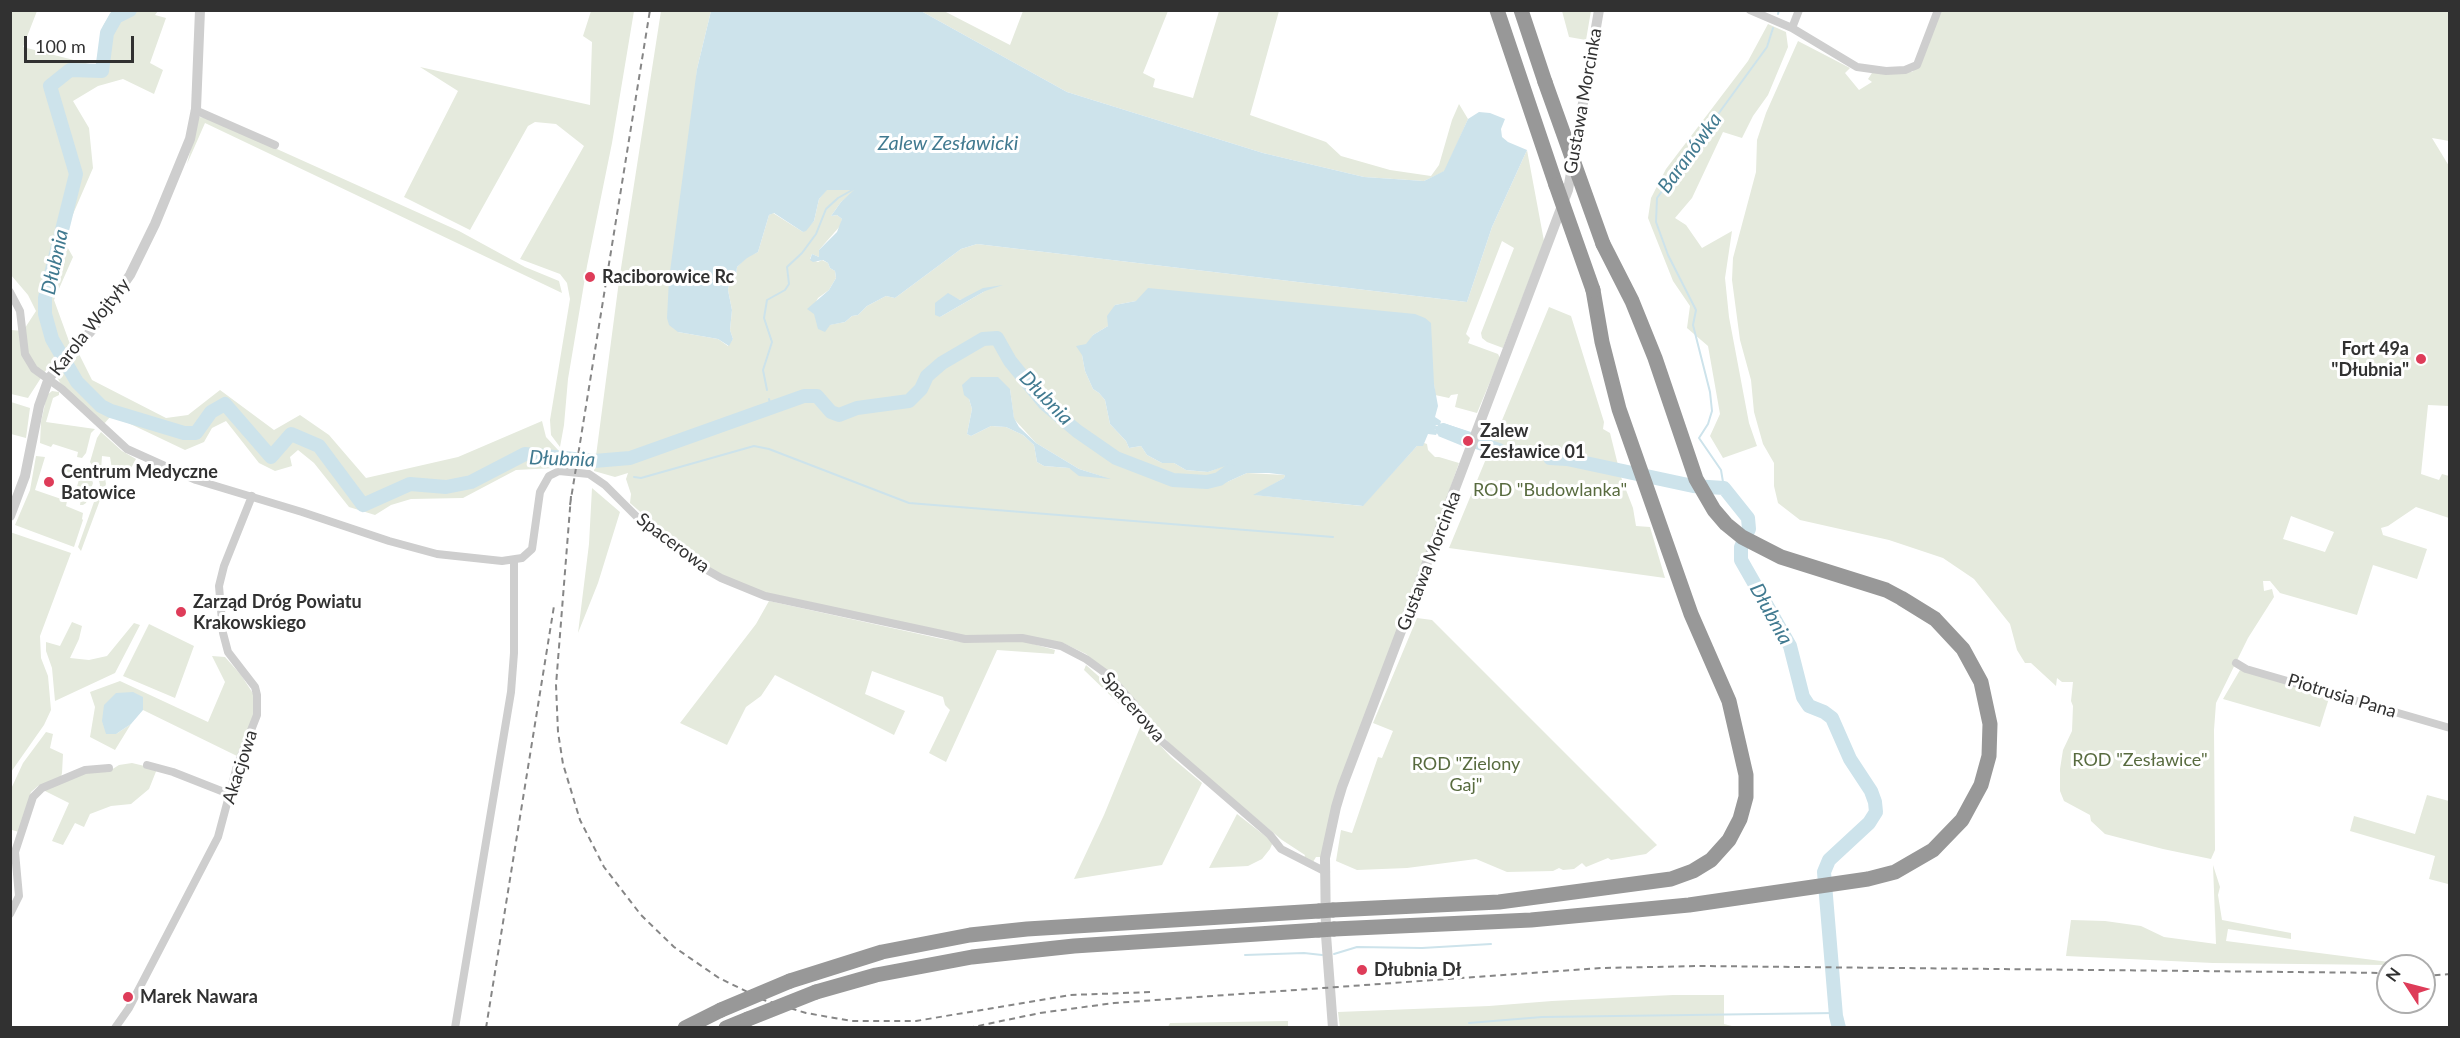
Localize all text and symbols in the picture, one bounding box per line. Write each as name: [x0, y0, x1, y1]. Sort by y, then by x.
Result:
scale bar: [27, 24, 136, 62]
street label: Gustawa Morcinka: [1560, 26, 1606, 176]
text: 100 m: [35, 35, 86, 57]
water label: Baranówka: [1653, 108, 1727, 198]
water label: Zalew Zesławicki: [878, 132, 1018, 156]
water label: Dłubnia: [36, 227, 74, 297]
place label: Raciborowice Rc: [602, 266, 734, 288]
marker: Raciborowice Rc: [583, 270, 597, 284]
street label: Karola Wojtyły: [45, 274, 135, 380]
place label: Fort 49a "Dłubnia": [2331, 338, 2409, 380]
marker: Fort 49a "Dłubnia": [2414, 352, 2428, 366]
water label: Dłubnia: [1014, 366, 1078, 430]
place label: Zalew Zesławice 01: [1480, 420, 1585, 462]
marker: Zalew Zesławice 01: [1461, 434, 1475, 448]
water label: Dłubnia: [528, 446, 596, 472]
place label: Centrum Medyczne Batowice: [61, 461, 218, 504]
marker: Centrum Medyczne Batowice: [42, 475, 56, 489]
park label: ROD "Budowlanka": [1473, 479, 1627, 501]
street label: Gustawa Morcinka: [1392, 488, 1466, 634]
street label: Spacerowa: [632, 509, 714, 577]
water label: Dłubnia: [1744, 579, 1798, 649]
place label: Zarząd Dróg Powiatu Krakowskiego: [193, 591, 362, 634]
marker: Zarząd Dróg Powiatu Krakowskiego: [174, 605, 188, 619]
street label: Spacerowa: [1097, 668, 1169, 746]
street label: Piotrusia Pana: [2285, 669, 2399, 723]
street label: Akacjowa: [218, 727, 262, 807]
park label: ROD "Zesławice": [2072, 749, 2208, 771]
park label: ROD "Zielony Gaj": [1412, 753, 1520, 795]
north arrow: [2376, 954, 2436, 1014]
place label: Dłubnia Dł: [1374, 959, 1462, 981]
marker: Dłubnia Dł: [1355, 963, 1369, 977]
text: N: [2381, 964, 2404, 985]
place label: Marek Nawara: [140, 986, 258, 1008]
marker: Marek Nawara: [121, 990, 135, 1004]

